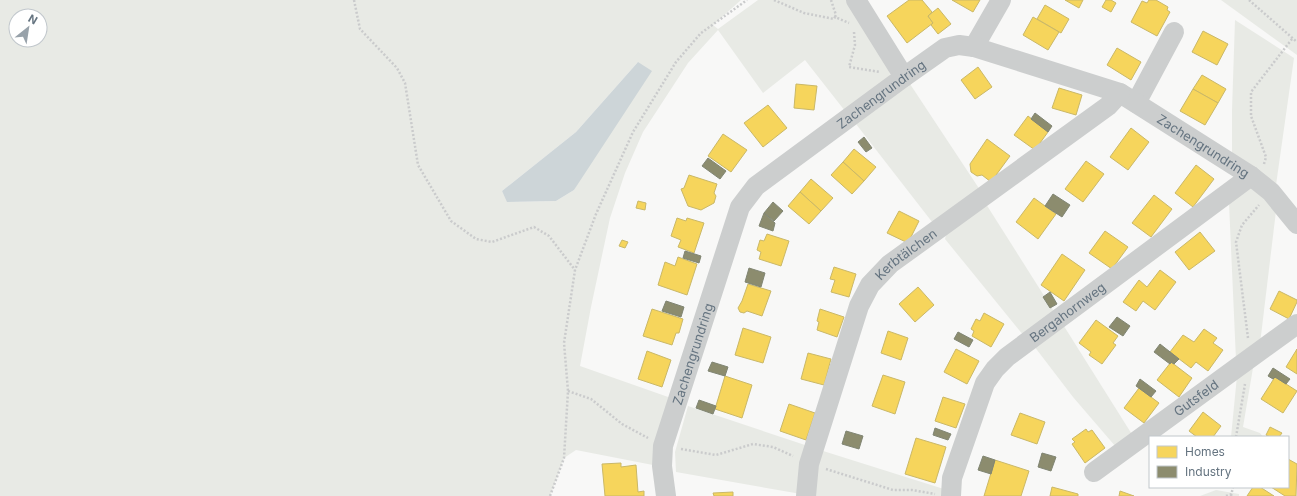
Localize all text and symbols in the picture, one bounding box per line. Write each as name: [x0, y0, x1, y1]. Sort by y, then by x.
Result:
north arrow: [8, 8, 48, 48]
text: N: [26, 11, 40, 27]
street label: Zachengrundring: [834, 56, 929, 132]
street label: Zachengrundring: [1154, 111, 1252, 181]
street label: Kerbtälchen: [871, 225, 940, 283]
street label: Bergahornweg: [1026, 279, 1108, 346]
street label: Zachengrundring: [669, 301, 717, 407]
street label: Gutsfeld: [1170, 376, 1221, 419]
legend: [1149, 436, 1289, 488]
text: Homes: [1185, 444, 1225, 459]
text: Industry: [1185, 464, 1232, 479]

